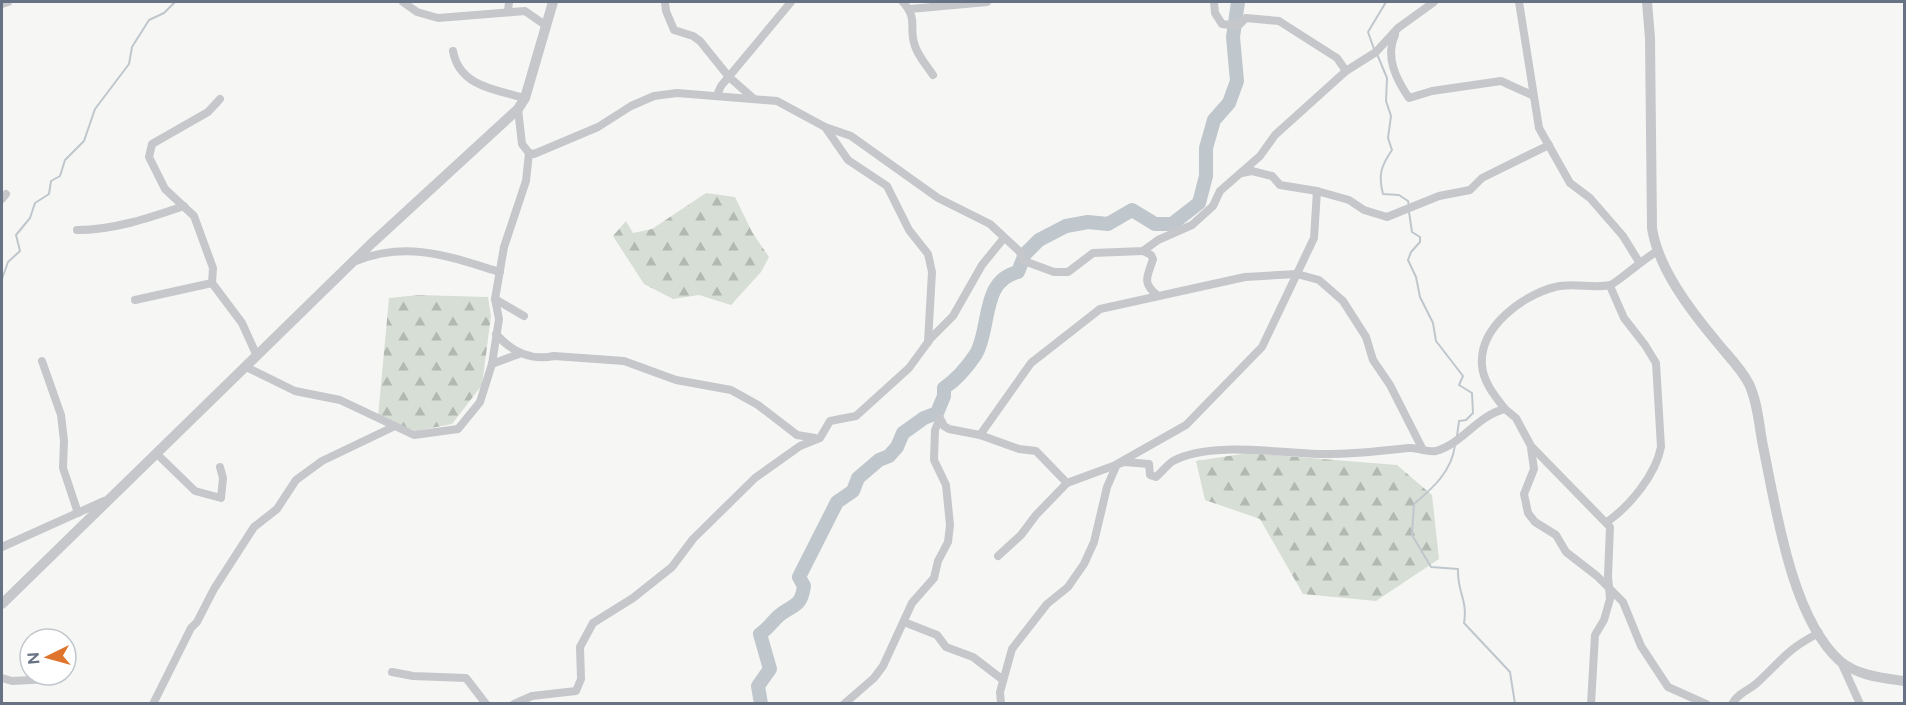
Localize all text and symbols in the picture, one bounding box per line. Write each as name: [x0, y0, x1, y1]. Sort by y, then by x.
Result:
north arrow: [18, 627, 78, 687]
text: N: [24, 651, 44, 665]

